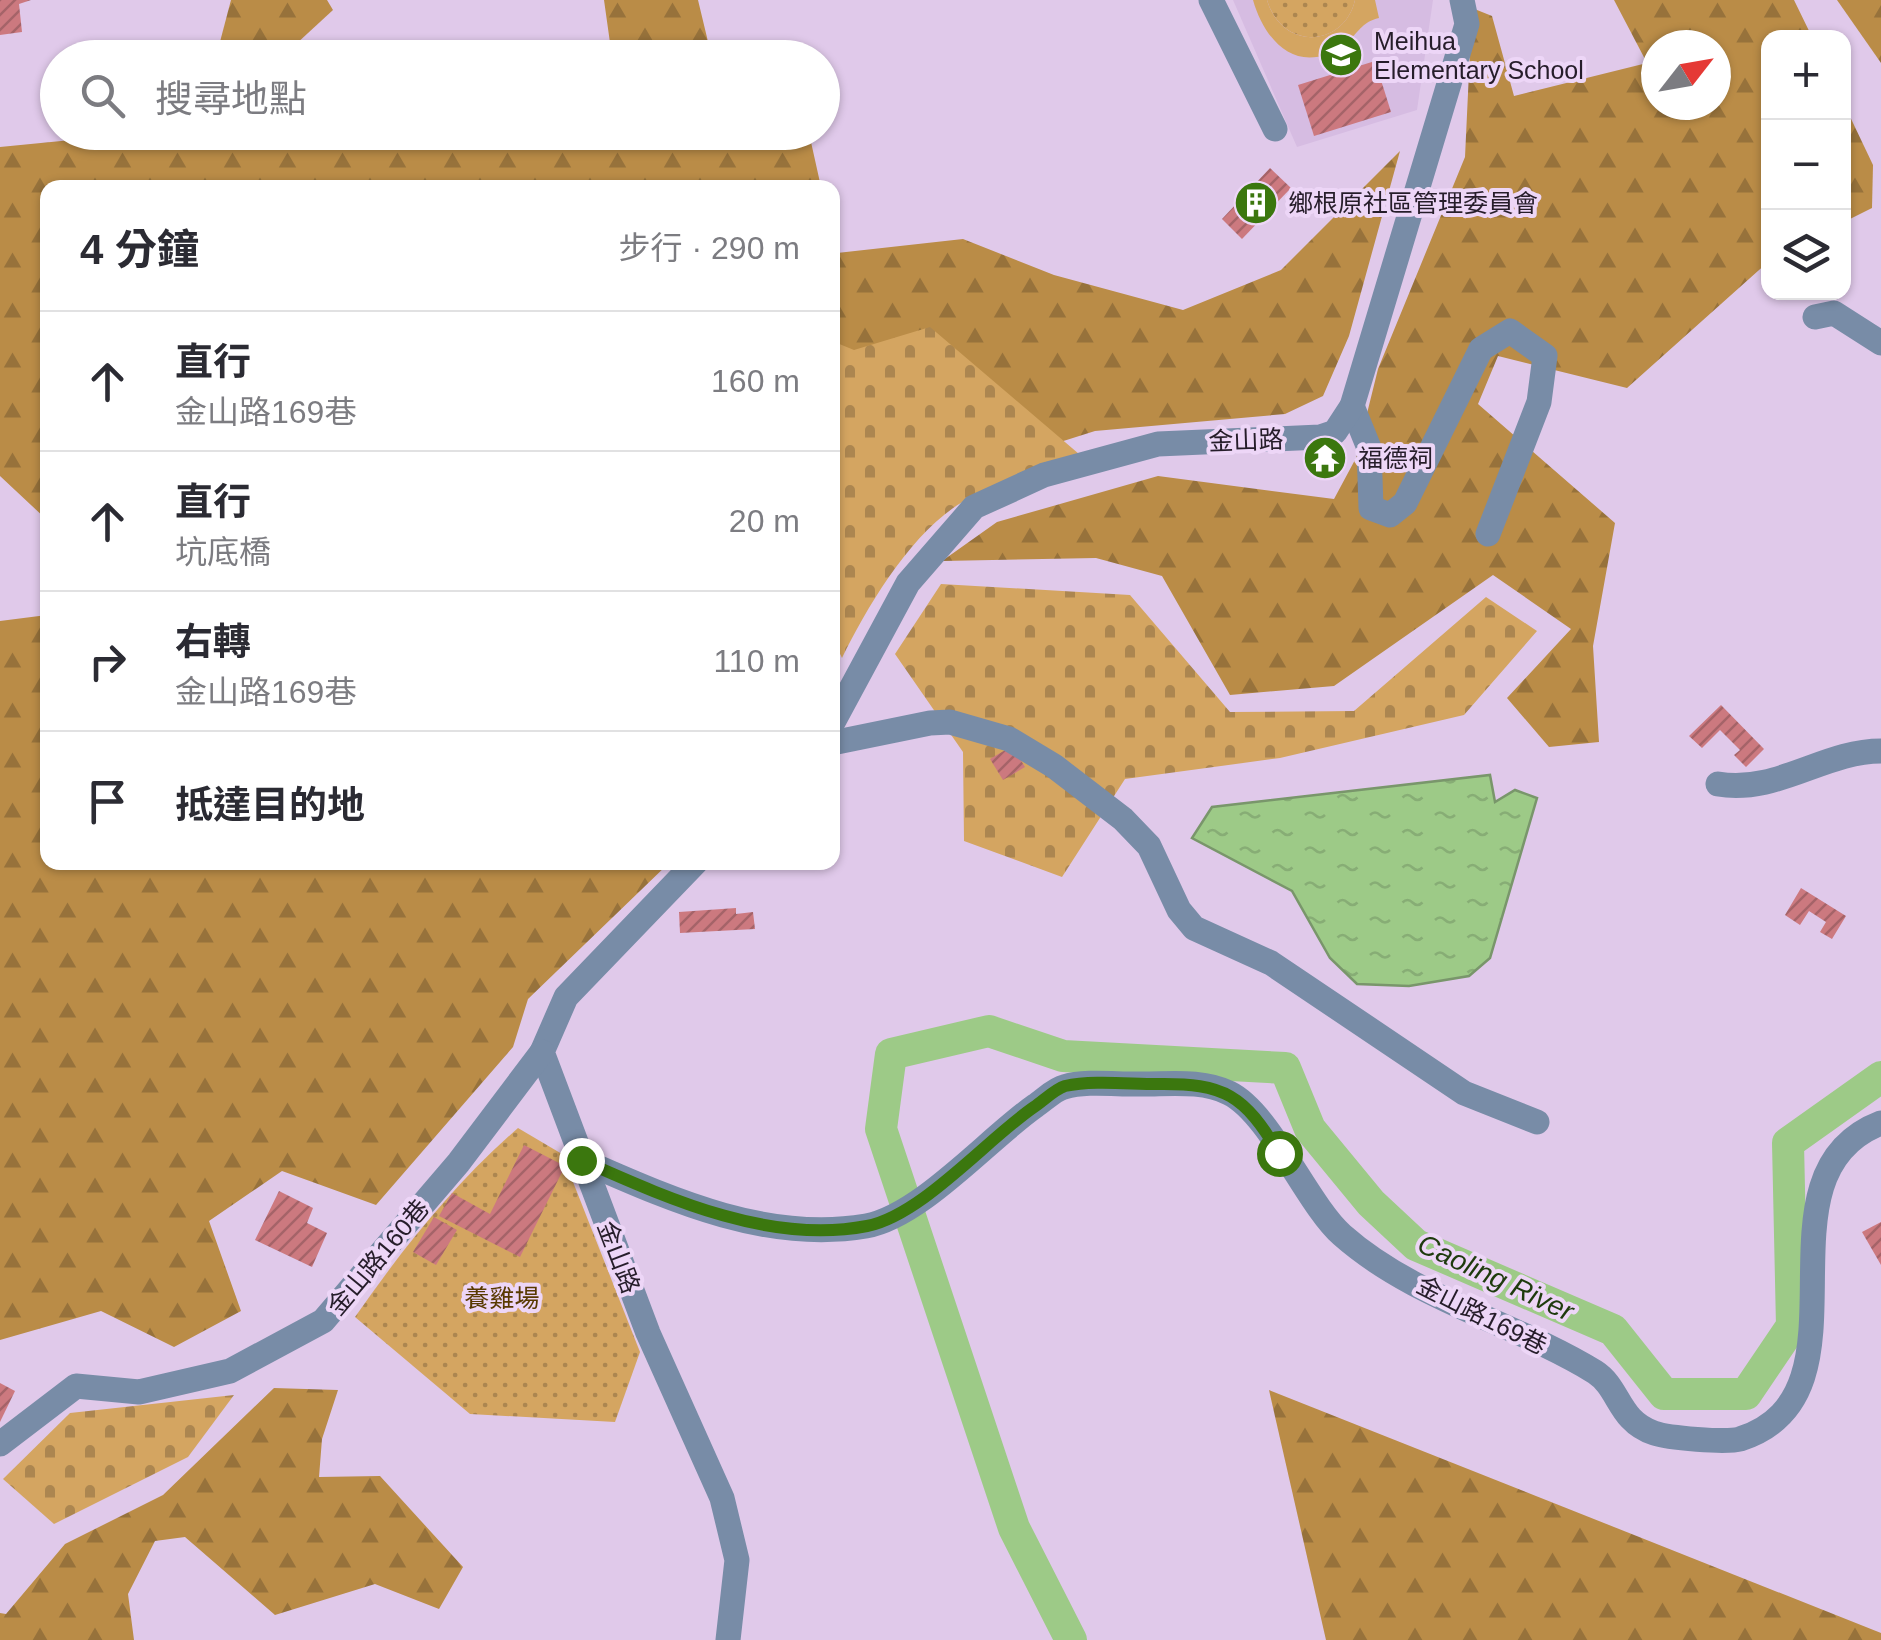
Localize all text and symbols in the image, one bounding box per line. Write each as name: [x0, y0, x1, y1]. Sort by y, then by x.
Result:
place label: Meihua Elementary School: [1374, 27, 1584, 84]
north arrow: [1641, 30, 1731, 120]
map controls: [1761, 30, 1851, 300]
button: +: [1761, 30, 1851, 120]
school or university icon: Meihua Elementary School: [1318, 32, 1364, 78]
search box: [40, 40, 840, 150]
icon: search: [75, 68, 130, 123]
text: 搜尋地點: [155, 78, 307, 120]
button: −: [1761, 120, 1851, 210]
building icon: 鄉根原社區管理委員會: [1233, 180, 1279, 226]
place label: 鄉根原社區管理委員會: [1288, 189, 1538, 217]
button: layers: [1761, 210, 1851, 300]
text: 4 分鐘: [80, 226, 199, 273]
text: 步行 · 290 m: [619, 230, 800, 266]
text: 直行: [175, 341, 251, 383]
icon: ahead: [80, 354, 135, 409]
text: 160 m: [711, 363, 800, 399]
text: 金山路169巷: [175, 394, 356, 430]
street label: 金山路: [1208, 425, 1284, 455]
temple icon: 福德祠: [1302, 435, 1348, 481]
place label: 福德祠: [1358, 444, 1433, 472]
text: 直行: [175, 481, 251, 523]
icon: ahead: [80, 494, 135, 549]
text: 20 m: [729, 503, 800, 539]
text: 坑底橋: [175, 534, 271, 570]
text: 右轉: [175, 621, 251, 663]
icon: right: [80, 634, 135, 689]
text: 110 m: [713, 643, 800, 679]
text: 金山路169巷: [175, 674, 356, 710]
icon: arrive: [80, 774, 135, 829]
text: 抵達目的地: [175, 784, 365, 826]
route start: [1257, 1131, 1303, 1177]
route end: [559, 1138, 605, 1184]
street label: 金山路160巷: [322, 1194, 434, 1320]
street label: 金山路: [592, 1217, 646, 1297]
water label: Caoling River: [1413, 1228, 1580, 1328]
street label: 金山路169巷: [1413, 1270, 1551, 1360]
park label: 養雞場: [464, 1284, 540, 1312]

